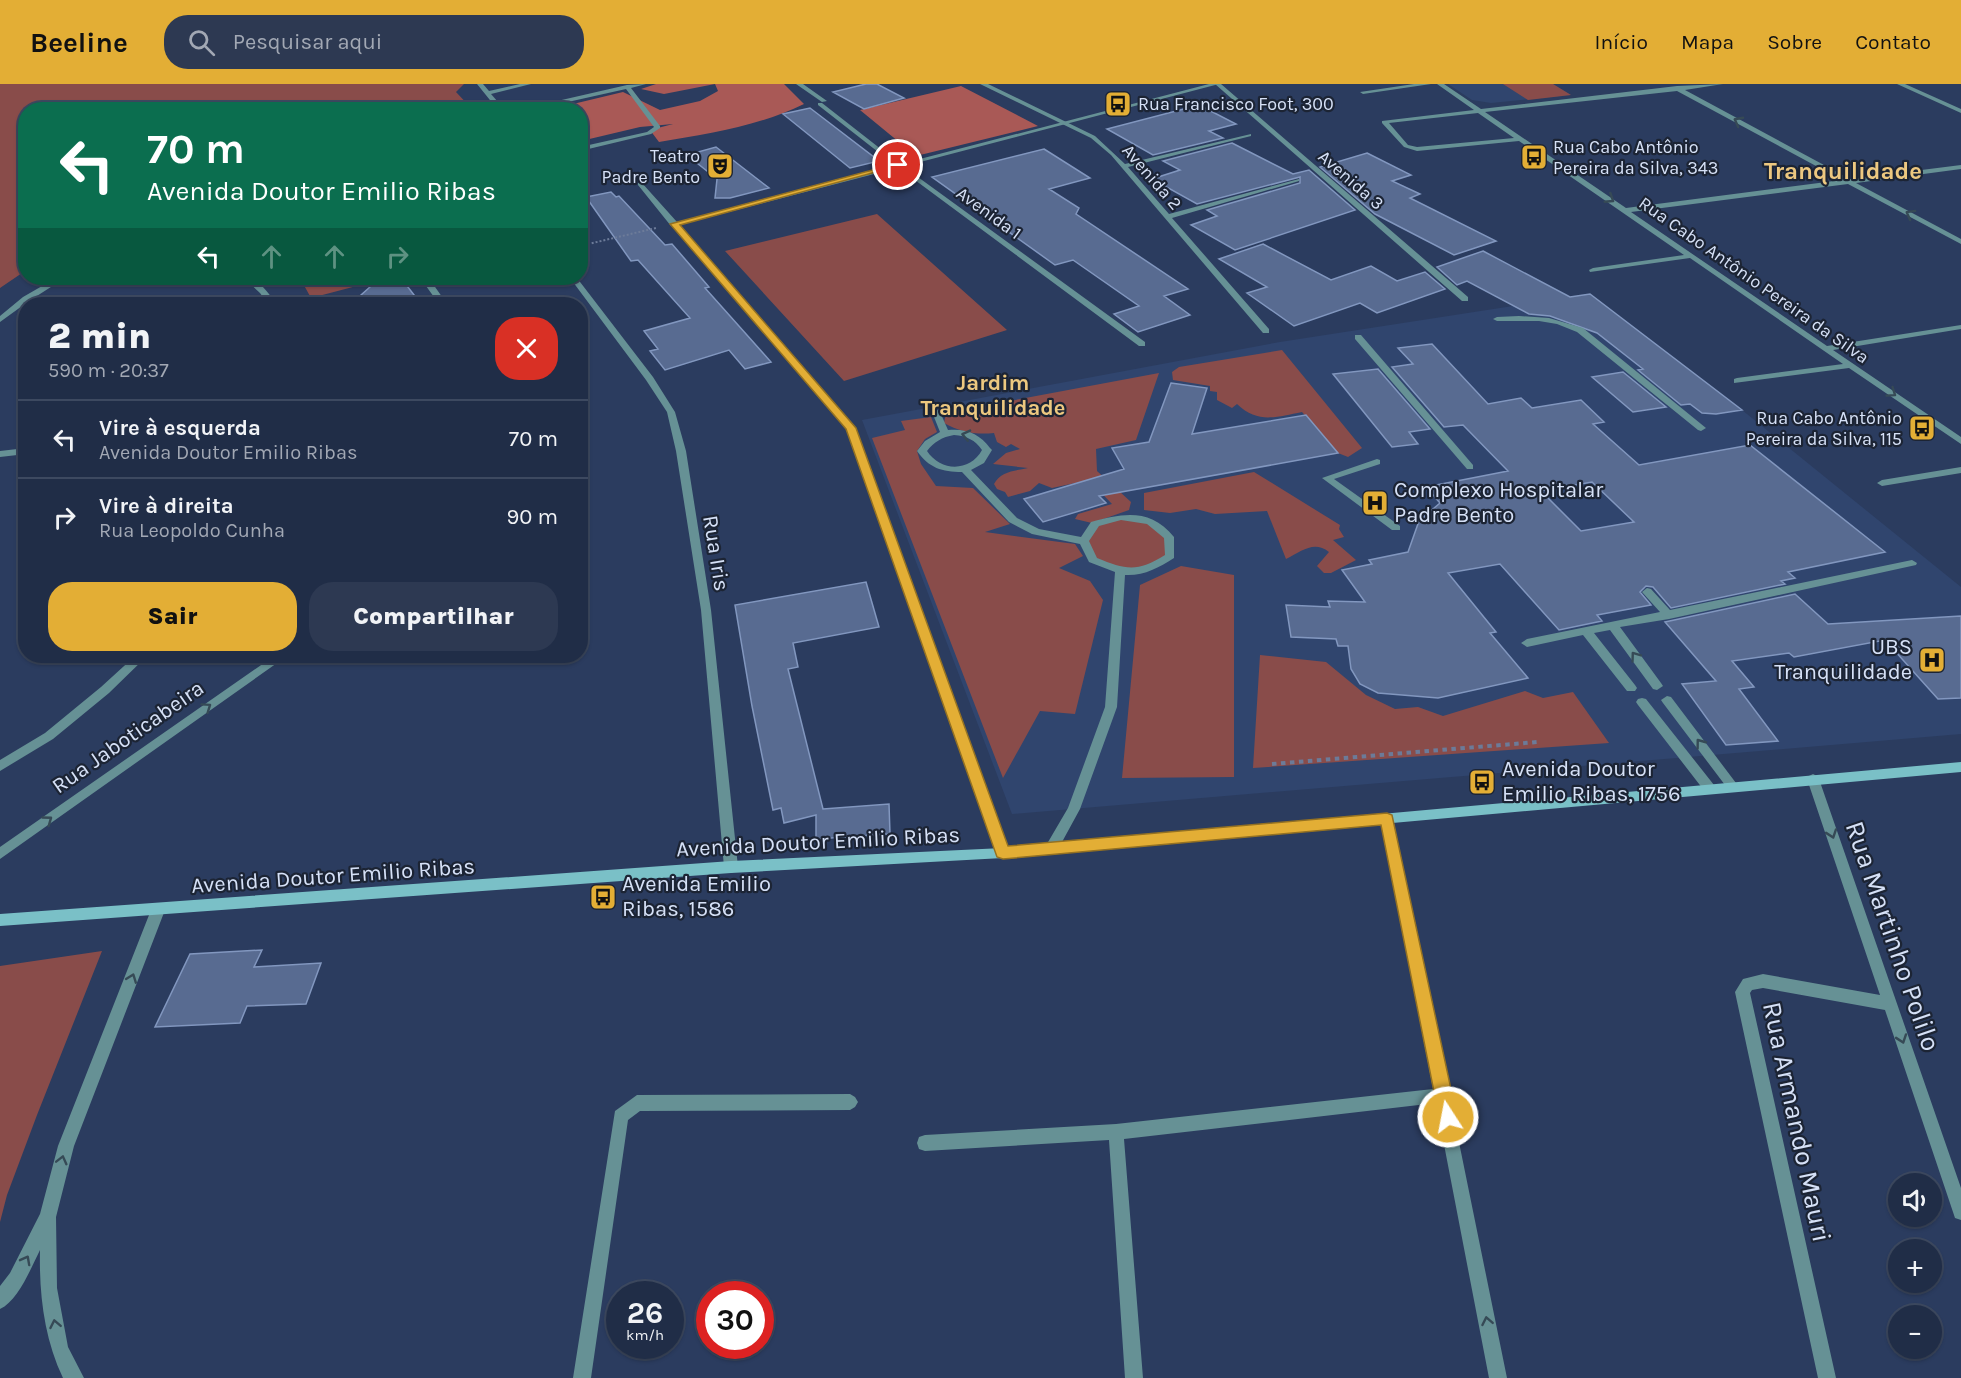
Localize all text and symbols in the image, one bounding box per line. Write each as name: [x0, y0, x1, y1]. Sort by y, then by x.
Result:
search box: [164, 15, 584, 69]
text: Beeline: [30, 26, 128, 59]
icon: search: [185, 26, 218, 59]
text: Pesquisar aqui: [233, 29, 382, 55]
text: Início: [1595, 30, 1648, 54]
text: Mapa: [1681, 30, 1734, 54]
text: Sobre: [1767, 30, 1822, 54]
text: Contato: [1855, 30, 1931, 54]
bus stop icon: Rua Francisco Foot, 300: [1103, 89, 1133, 119]
place label: Rua Francisco Foot, 300: [1138, 93, 1334, 115]
one-way arrow: [1734, 117, 1744, 128]
text: 70 m: [147, 124, 245, 174]
icon: left: [48, 126, 126, 204]
place label: Rua Cabo Antônio Pereira da Silva, 343: [1553, 136, 1718, 179]
pin: [872, 139, 923, 190]
street label: Avenida 2: [1118, 140, 1186, 214]
bus stop icon: Rua Cabo Antônio Pereira da Silva, 343: [1519, 142, 1549, 172]
place label: Teatro Padre Bento: [602, 145, 700, 188]
street label: Avenida 3: [1314, 145, 1388, 215]
icon: arrive: [881, 148, 914, 181]
theatre icon: Teatro Padre Bento: [705, 151, 735, 181]
district label: Tranquilidade: [1764, 157, 1922, 185]
text: Avenida Doutor Emilio Ribas: [147, 175, 496, 207]
street label: Avenida 1: [952, 182, 1026, 244]
one-way arrow: [1603, 192, 1614, 203]
street label: Rua Cabo Antônio Pereira da Silva: [1635, 192, 1873, 368]
one-way arrow: [1906, 210, 1916, 221]
icon: left: [192, 240, 225, 273]
icon: ahead: [255, 240, 288, 273]
icon: ahead: [318, 240, 351, 273]
icon: right: [381, 240, 414, 273]
text: 2 min: [48, 315, 151, 357]
button: close: [495, 317, 558, 380]
text: 590 m · 20:37: [48, 359, 169, 382]
district label: Jardim Tranquilidade: [921, 370, 1065, 421]
one-way arrow: [1885, 386, 1896, 397]
place label: Rua Cabo Antônio Pereira da Silva, 115: [1746, 407, 1902, 450]
bus stop icon: Rua Cabo Antônio Pereira da Silva, 115: [1907, 413, 1937, 443]
text: Vire à esquerda: [99, 415, 261, 441]
icon: left: [48, 423, 81, 456]
text: 70 m: [509, 426, 558, 452]
one-way arrow: [961, 429, 971, 442]
text: Avenida Doutor Emilio Ribas: [99, 441, 357, 464]
place label: Complexo Hospitalar Padre Bento: [1394, 477, 1603, 528]
hospital icon: Complexo Hospitalar Padre Bento: [1360, 488, 1390, 518]
text: Vire à direita: [99, 493, 234, 519]
icon: right: [48, 501, 81, 534]
text: 90 m: [506, 504, 558, 530]
street label: Rua Iris: [697, 513, 735, 593]
text: Rua Leopoldo Cunha: [99, 519, 285, 542]
button: Sair: [48, 582, 297, 651]
button: Compartilhar: [309, 582, 558, 651]
place label: UBS Tranquilidade: [1774, 634, 1912, 685]
hospital icon: UBS Tranquilidade: [1917, 645, 1947, 675]
one-way arrow: [1631, 652, 1642, 663]
street label: Rua Jaboticabeira: [47, 675, 209, 799]
one-way arrow: [200, 703, 211, 714]
one-way arrow: [1696, 739, 1707, 750]
place label: Avenida Doutor Emilio Ribas, 1756: [1502, 756, 1681, 807]
bus stop icon: Avenida Doutor Emilio Ribas, 1756: [1467, 767, 1497, 797]
one-way arrow: [41, 816, 52, 827]
street label: Rua Martinho Polilo: [1839, 817, 1947, 1055]
street label: Avenida Doutor Emilio Ribas: [675, 822, 961, 862]
one-way arrow: [1824, 829, 1837, 839]
street label: Avenida Doutor Emilio Ribas: [190, 853, 476, 899]
place label: Avenida Emilio Ribas, 1586: [622, 871, 771, 922]
bus stop icon: Avenida Emilio Ribas, 1586: [588, 882, 618, 912]
one-way arrow: [125, 973, 137, 984]
street label: Rua Armando Mauri: [1756, 999, 1838, 1245]
one-way arrow: [1894, 1033, 1907, 1044]
position arrow: [1416, 1085, 1480, 1149]
one-way arrow: [55, 1155, 68, 1165]
map controls: [1888, 1173, 1942, 1359]
button: sound: [1888, 1173, 1942, 1227]
button: +: [1888, 1239, 1942, 1293]
one-way arrow: [19, 1255, 30, 1266]
speed limit sign: 30: [696, 1281, 774, 1359]
text: 26: [627, 1295, 663, 1331]
button: −: [1888, 1305, 1942, 1359]
one-way arrow: [1481, 1316, 1494, 1326]
one-way arrow: [49, 1320, 62, 1330]
text: km/h: [626, 1326, 664, 1344]

